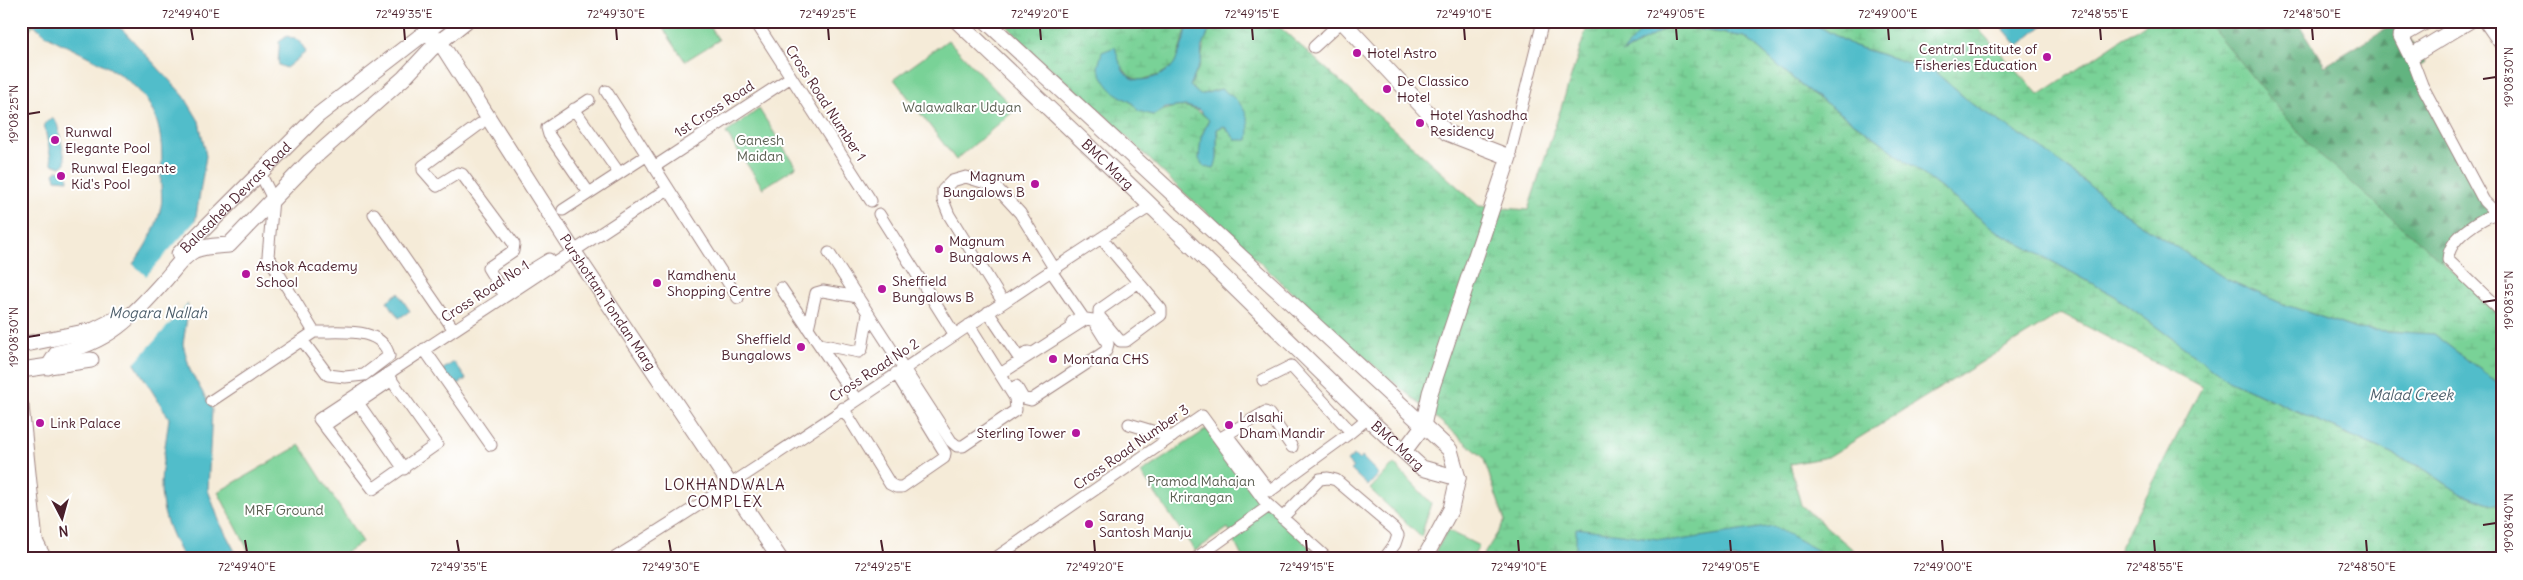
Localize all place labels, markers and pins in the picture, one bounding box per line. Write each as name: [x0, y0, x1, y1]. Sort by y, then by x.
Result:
place label: Central Institute of Fisheries Education: [1915, 40, 2037, 74]
place label: Hotel Astro: [1367, 44, 1437, 62]
marker: Hotel Astro: [1351, 47, 1363, 59]
marker: Central Institute of Fisheries Education: [2041, 51, 2053, 63]
place label: De Classico Hotel: [1397, 72, 1469, 106]
marker: De Classico Hotel: [1381, 83, 1393, 95]
place label: Hotel Yashodha Residency: [1430, 106, 1528, 140]
marker: Hotel Yashodha Residency: [1414, 117, 1426, 129]
place label: Runwal Elegante Pool: [65, 123, 150, 157]
marker: Runwal Elegante Pool: [49, 134, 61, 146]
place label: Runwal Elegante Kid's Pool: [71, 159, 176, 193]
place label: Magnum Bungalows B: [943, 167, 1025, 201]
marker: Runwal Elegante Kid's Pool: [55, 170, 67, 182]
marker: Magnum Bungalows B: [1029, 178, 1041, 190]
place label: Magnum Bungalows A: [949, 232, 1031, 266]
marker: Magnum Bungalows A: [933, 243, 945, 255]
place label: Ashok Academy School: [256, 257, 358, 291]
place label: Kamdhenu Shopping Centre: [667, 266, 771, 300]
marker: Ashok Academy School: [240, 268, 252, 280]
place label: Sheffield Bungalows B: [892, 272, 974, 306]
marker: Kamdhenu Shopping Centre: [651, 277, 663, 289]
marker: Sheffield Bungalows B: [876, 283, 888, 295]
place label: Sheffield Bungalows: [721, 330, 791, 364]
marker: Sheffield Bungalows: [795, 341, 807, 353]
place label: Montana CHS: [1063, 350, 1149, 368]
marker: Montana CHS: [1047, 353, 1059, 365]
place label: Lalsahi Dham Mandir: [1239, 408, 1325, 442]
place label: Link Palace: [50, 414, 121, 432]
marker: Link Palace: [34, 417, 46, 429]
marker: Lalsahi Dham Mandir: [1223, 419, 1235, 431]
place label: Sterling Tower: [977, 424, 1066, 442]
marker: Sterling Tower: [1070, 427, 1082, 439]
place label: Sarang Santosh Manju: [1099, 507, 1192, 541]
marker: Sarang Santosh Manju: [1083, 518, 1095, 530]

